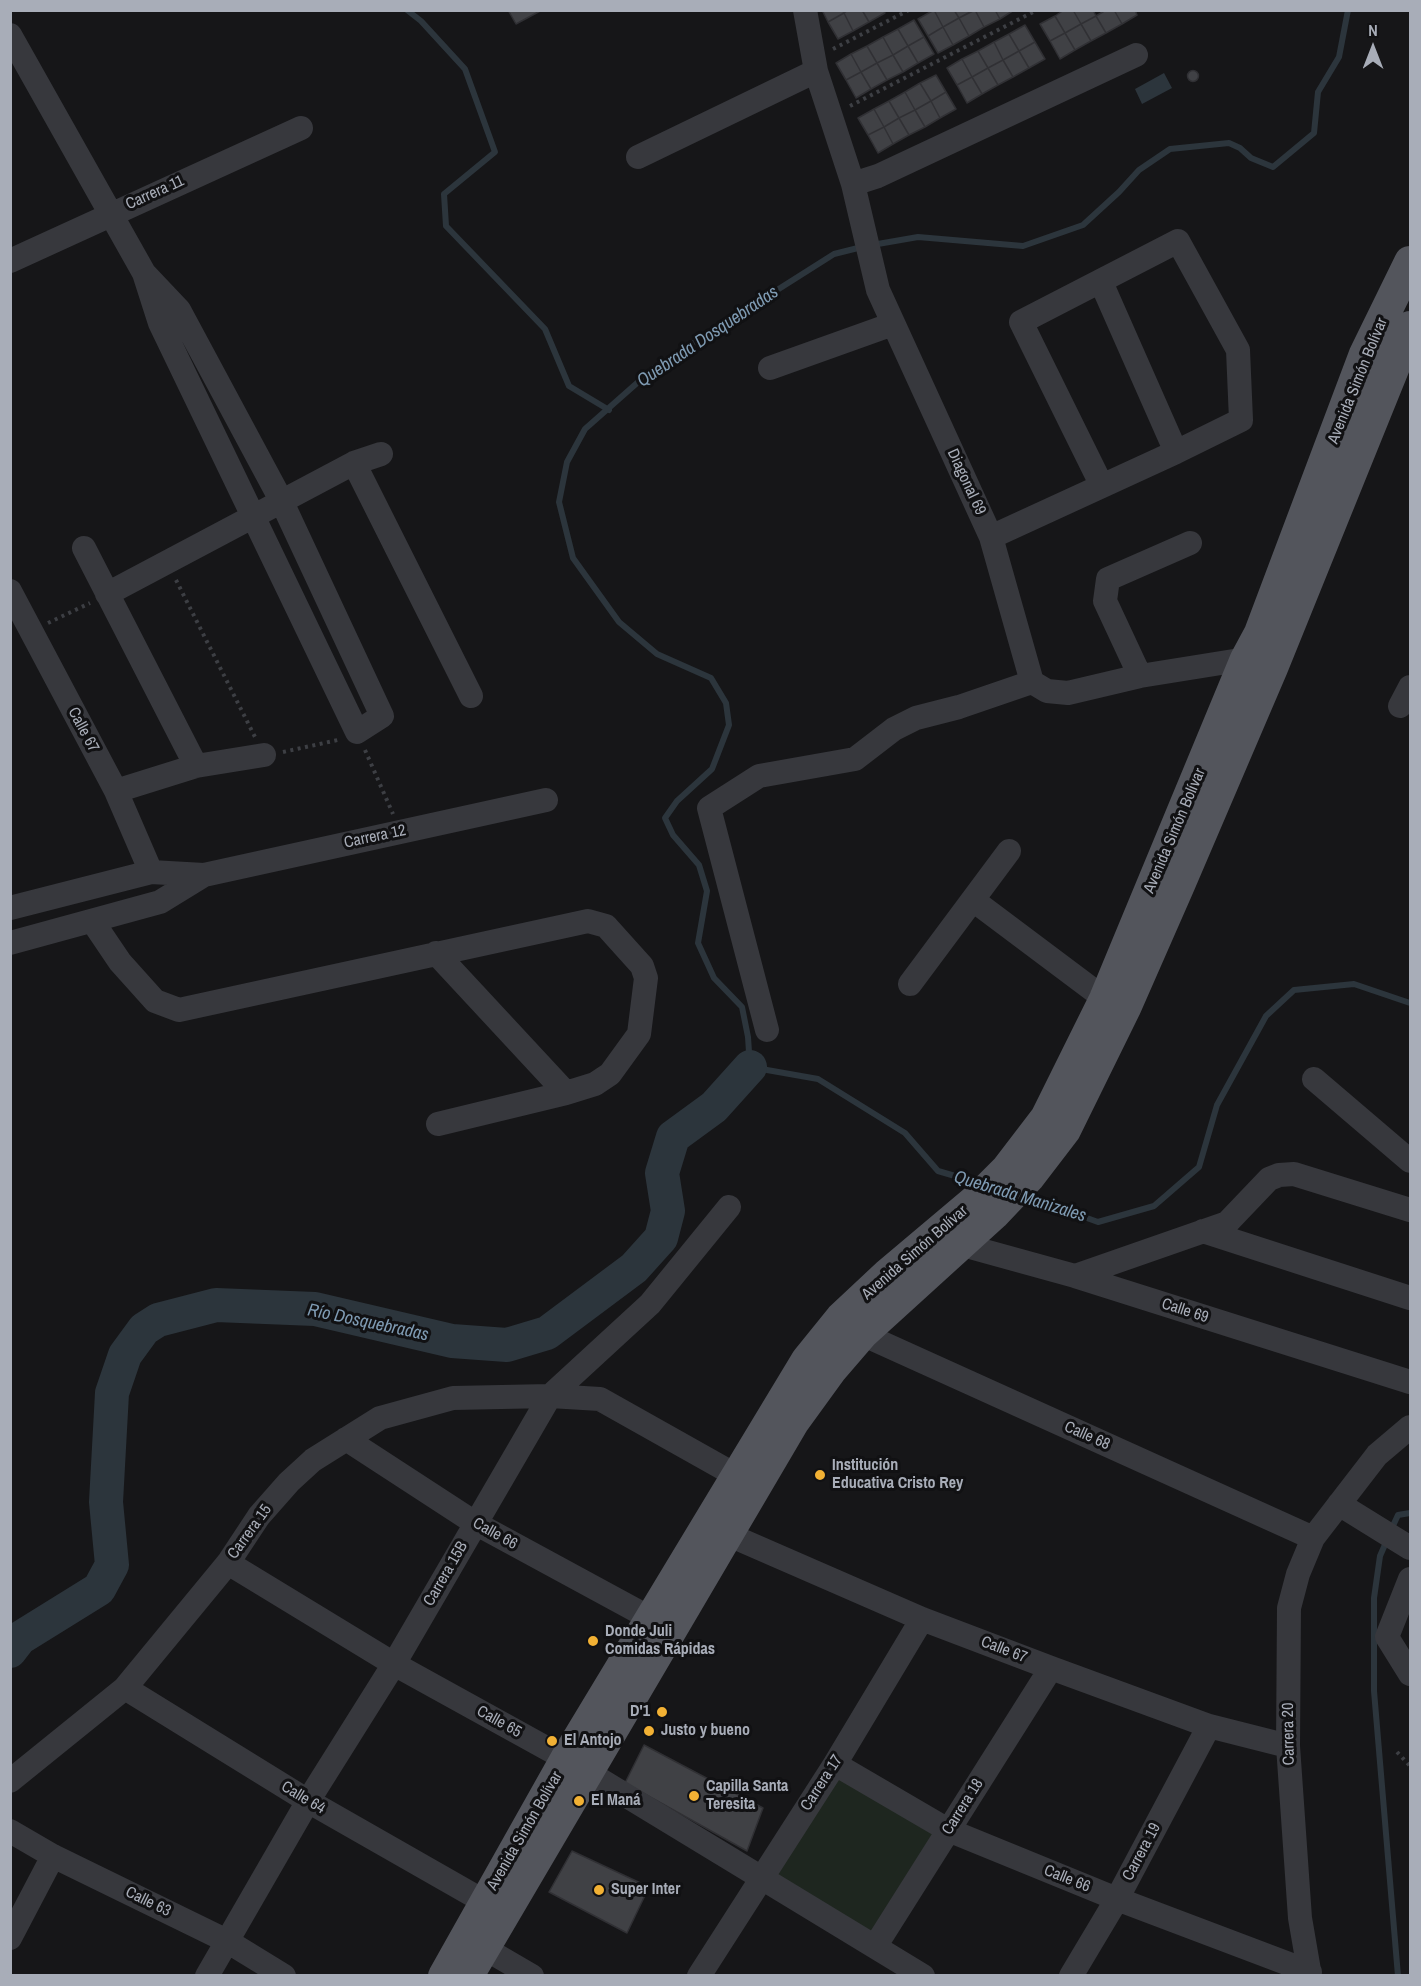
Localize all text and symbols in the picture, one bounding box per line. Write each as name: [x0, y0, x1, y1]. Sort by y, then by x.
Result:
north arrow: [1343, 18, 1403, 78]
text: N: [1368, 19, 1378, 41]
street label: Carrera 11: [123, 172, 187, 214]
water label: Quebrada Dosquebradas: [633, 282, 783, 392]
street label: Avenida Simón Bolívar: [1324, 315, 1392, 447]
street label: Diagonal 69: [942, 446, 990, 518]
street label: Calle 67: [63, 704, 103, 756]
street label: Avenida Simón Bolívar: [1140, 766, 1210, 896]
street label: Carrera 12: [342, 821, 408, 853]
water label: Quebrada Manizales: [951, 1167, 1089, 1227]
street label: Avenida Simón Bolívar: [858, 1202, 972, 1304]
street label: Calle 69: [1159, 1294, 1211, 1328]
water label: Río Dosquebradas: [306, 1300, 430, 1346]
street label: Calle 68: [1061, 1417, 1113, 1455]
place label: Institución Educativa Cristo Rey: [832, 1456, 963, 1494]
marker: Institución Educativa Cristo Rey: [813, 1468, 827, 1482]
street label: Carrera 15: [224, 1501, 276, 1563]
street label: Calle 66: [469, 1514, 521, 1554]
street label: Carrera 15B: [420, 1538, 472, 1610]
place label: Donde Juli Comidas Rápidas: [605, 1622, 715, 1660]
street label: Calle 67: [978, 1632, 1030, 1668]
marker: Donde Juli Comidas Rápidas: [586, 1634, 600, 1648]
street label: Calle 65: [473, 1702, 525, 1742]
place label: D'1: [630, 1702, 650, 1722]
street label: Carrera 20: [1279, 1702, 1299, 1766]
marker: D'1: [655, 1705, 669, 1719]
place label: Justo y bueno: [661, 1721, 750, 1741]
marker: Justo y bueno: [642, 1724, 656, 1738]
place label: El Antojo: [564, 1731, 622, 1751]
marker: El Antojo: [545, 1734, 559, 1748]
street label: Carrera 17: [797, 1751, 847, 1815]
street label: Avenida Simón Bolívar: [483, 1768, 567, 1894]
street label: Carrera 18: [938, 1775, 988, 1839]
street label: Calle 64: [277, 1777, 329, 1819]
place label: Capilla Santa Teresita: [706, 1777, 788, 1815]
marker: Capilla Santa Teresita: [687, 1789, 701, 1803]
place label: El Maná: [591, 1791, 641, 1811]
marker: El Maná: [572, 1794, 586, 1808]
street label: Carrera 19: [1119, 1820, 1165, 1884]
street label: Calle 66: [1041, 1861, 1093, 1897]
place label: Super Inter: [611, 1880, 680, 1900]
street label: Calle 63: [122, 1883, 174, 1921]
marker: Super Inter: [592, 1883, 606, 1897]

